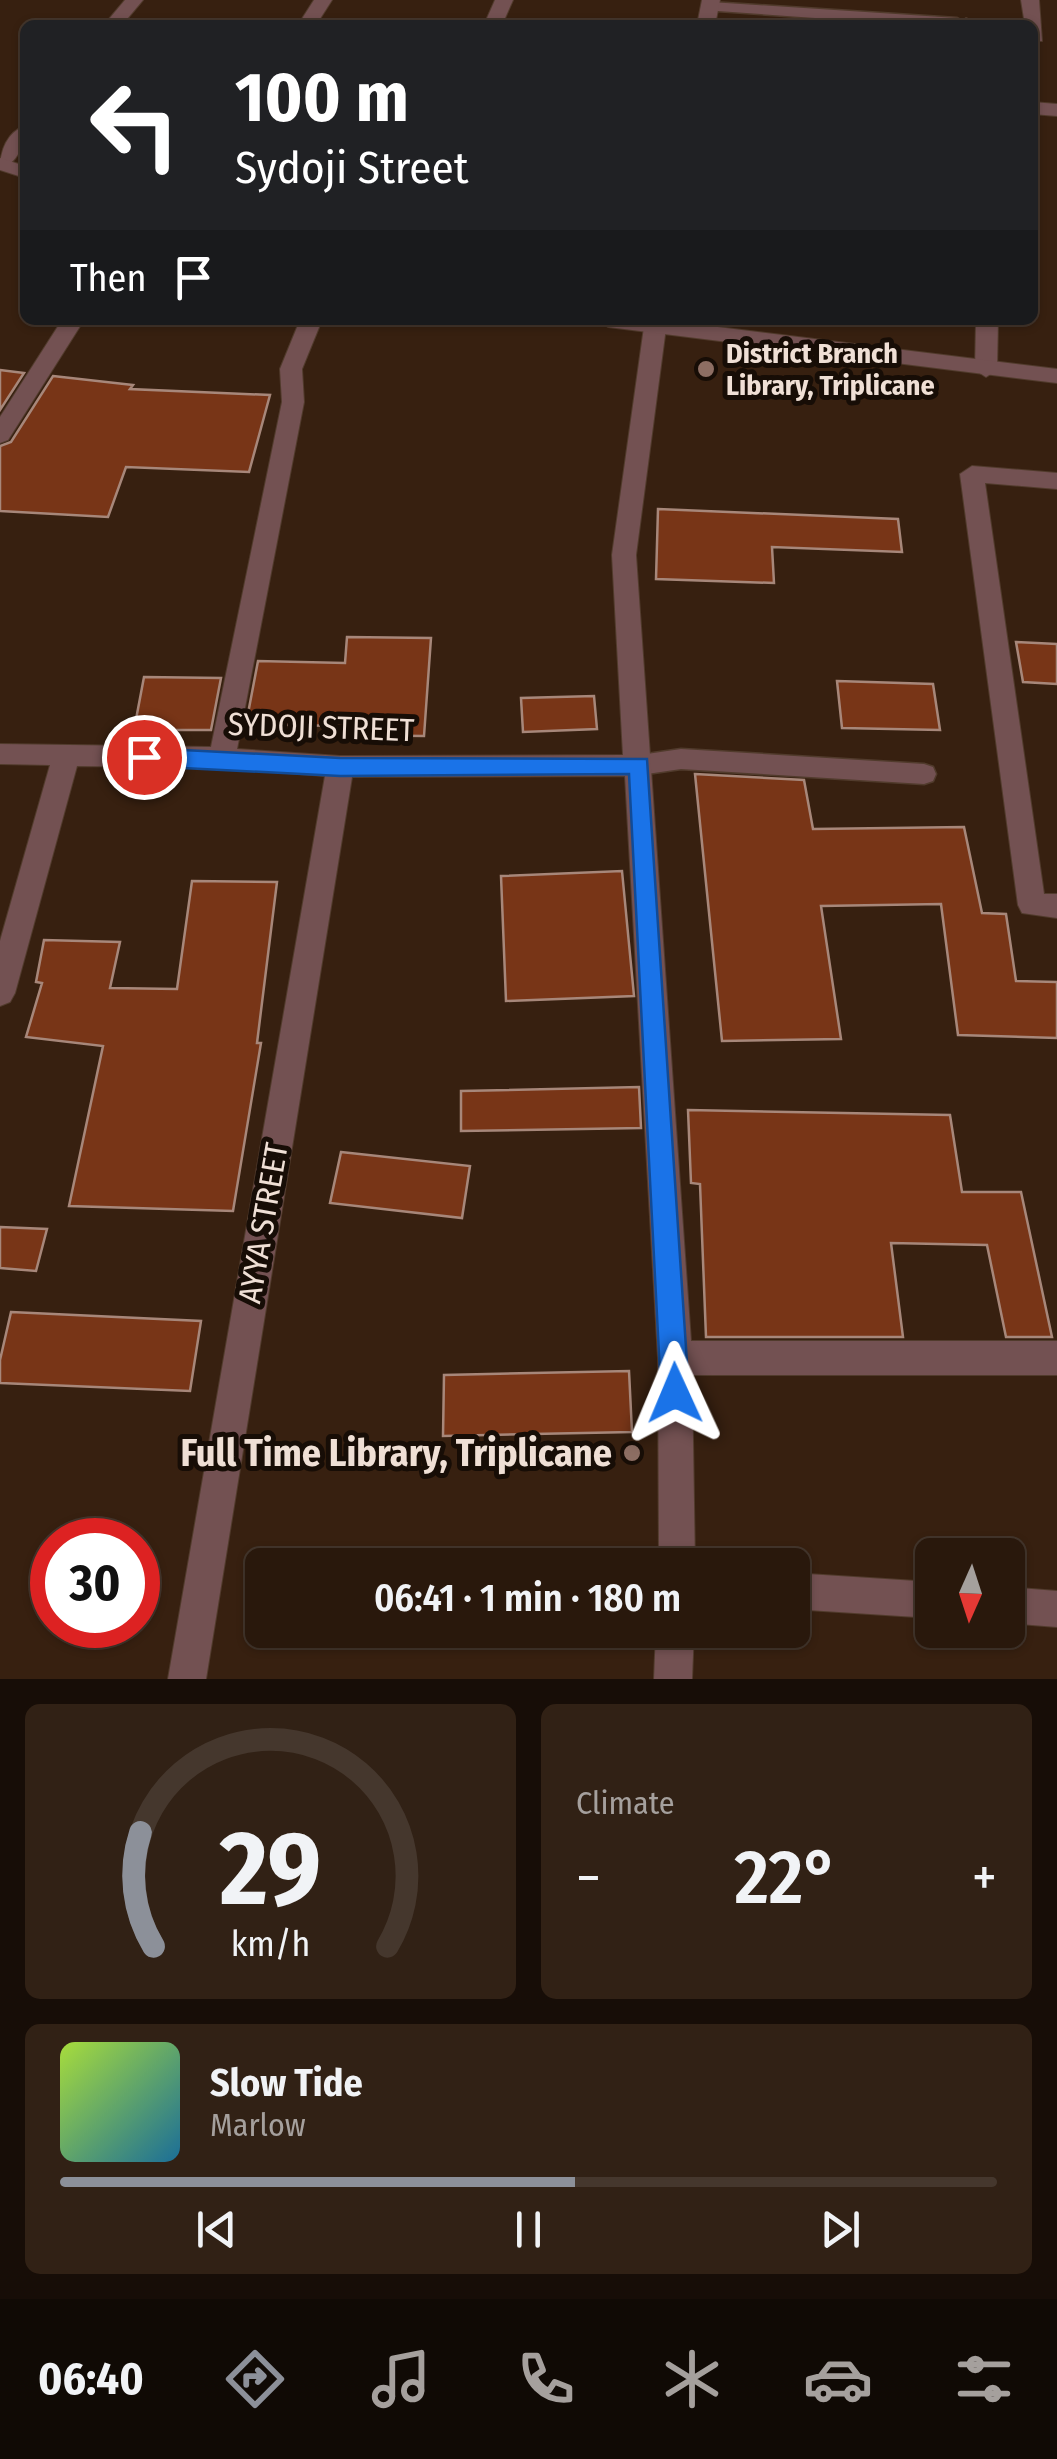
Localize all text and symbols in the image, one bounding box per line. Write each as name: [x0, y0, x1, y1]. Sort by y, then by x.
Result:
text: 100 m: [235, 56, 409, 140]
icon: left: [70, 60, 200, 190]
text: Sydoji Street: [235, 141, 468, 195]
icon: arrive: [166, 250, 221, 305]
text: Then: [70, 255, 146, 301]
place label: District Branch Library, Triplicane: [726, 337, 935, 402]
marker: District Branch Library, Triplicane: [695, 358, 717, 380]
street label: SYDOJI STREET: [227, 705, 415, 749]
pin: [102, 715, 187, 800]
icon: arrive: [117, 730, 172, 785]
street label: AYYA STREET: [230, 1140, 296, 1306]
position arrow: [623, 1341, 727, 1445]
place label: Full Time Library, Triplicane: [180, 1430, 612, 1476]
marker: Full Time Library, Triplicane: [621, 1442, 643, 1464]
speed limit sign: 30: [30, 1518, 160, 1648]
north arrow: [915, 1538, 1025, 1648]
map controls: [915, 1538, 1025, 1648]
text: 06:41 · 1 min · 180 m: [374, 1575, 681, 1621]
text: Climate: [576, 1784, 675, 1822]
text: 29: [219, 1807, 321, 1932]
text: 22°: [734, 1833, 838, 1923]
text: −: [576, 1845, 601, 1911]
text: +: [972, 1845, 997, 1911]
text: km/h: [231, 1923, 310, 1965]
text: Slow Tide: [210, 2060, 363, 2106]
text: Marlow: [210, 2106, 306, 2144]
icon: previous: [189, 2202, 244, 2257]
icon: pause: [501, 2202, 556, 2257]
icon: next: [813, 2202, 868, 2257]
icon: directions: [220, 2344, 290, 2414]
icon: music: [366, 2344, 436, 2414]
icon: phone: [511, 2344, 581, 2414]
icon: climate: [657, 2344, 727, 2414]
icon: car: [803, 2344, 873, 2414]
icon: filters: [949, 2344, 1019, 2414]
text: 06:40: [38, 2352, 144, 2406]

